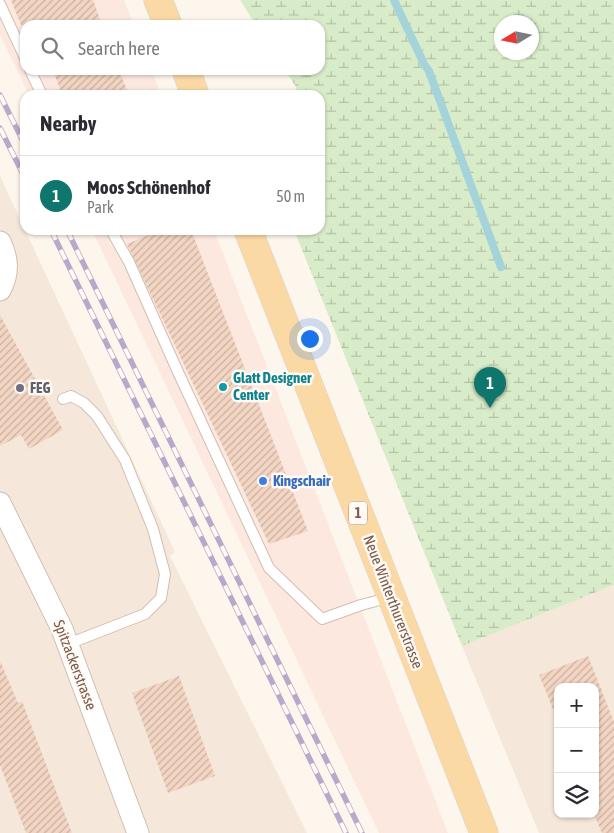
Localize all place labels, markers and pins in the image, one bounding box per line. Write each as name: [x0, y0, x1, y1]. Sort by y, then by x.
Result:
pin: 1: [474, 367, 506, 408]
place label: Glatt Designer Center: [233, 369, 312, 403]
place label: FEG: [30, 379, 50, 396]
marker: Glatt Designer Center: [217, 381, 229, 393]
marker: FEG: [14, 382, 26, 394]
place label: Kingschair: [273, 472, 331, 489]
marker: Kingschair: [257, 475, 269, 487]

